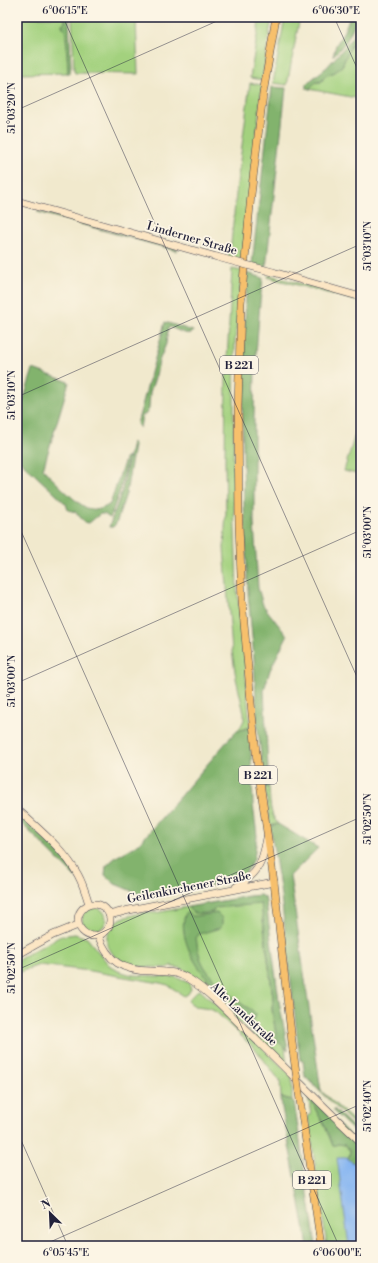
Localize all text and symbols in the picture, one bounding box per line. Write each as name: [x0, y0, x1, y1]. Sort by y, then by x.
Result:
text: 6°06'15"E: [42, 5, 88, 17]
text: 6°06'30"E: [312, 5, 360, 17]
text: 51°03'20"N: [6, 82, 18, 134]
street label: Linderner Straße: [145, 218, 239, 259]
text: 51°03'10"N: [362, 221, 374, 271]
road number: B 221: [220, 356, 258, 374]
text: 51°03'10"N: [6, 370, 18, 420]
text: 51°03'00"N: [362, 505, 374, 558]
text: 51°03'00"N: [6, 654, 18, 707]
road number: B 221: [239, 766, 277, 784]
text: 51°02'50"N: [362, 793, 374, 845]
street label: Geilenkirchener Straße: [126, 868, 252, 907]
text: 51°02'50"N: [6, 942, 18, 994]
street label: Alte Landstraße: [206, 979, 280, 1049]
text: 51°02'40"N: [362, 1080, 374, 1132]
road number: B 221: [293, 1171, 331, 1189]
north arrow: [30, 1193, 70, 1233]
text: N: [40, 1196, 53, 1213]
text: 6°05'45"E: [43, 1247, 89, 1259]
text: 6°06'00"E: [313, 1247, 361, 1259]

